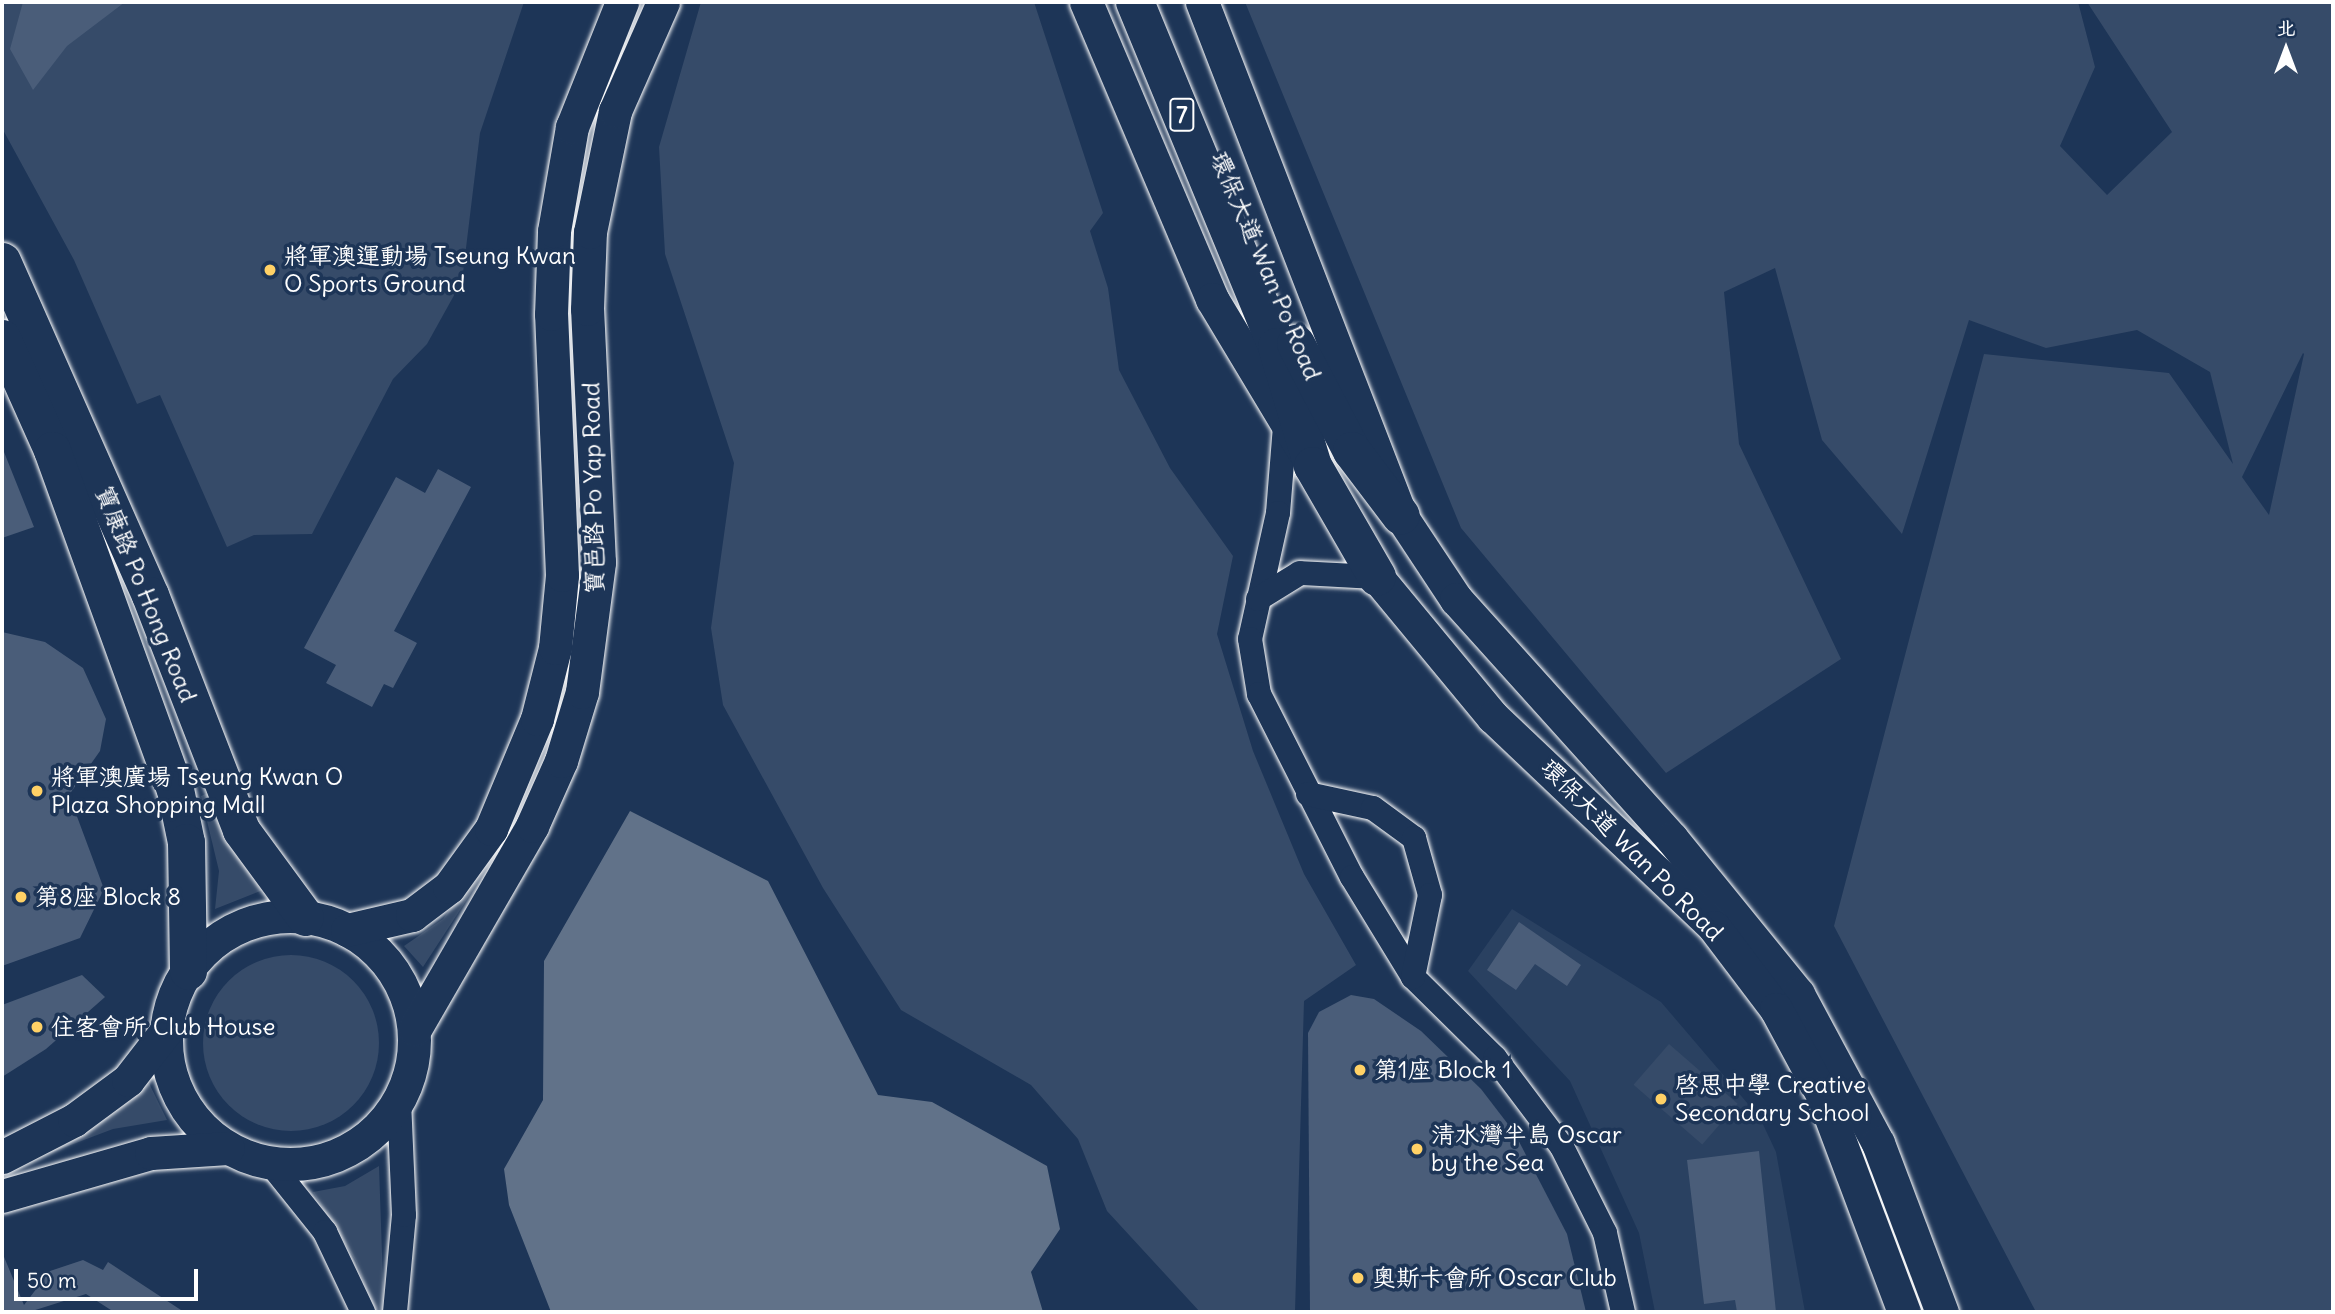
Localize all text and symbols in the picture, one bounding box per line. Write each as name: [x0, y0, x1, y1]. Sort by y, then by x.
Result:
north arrow: [2251, 14, 2321, 84]
text: 北: [2276, 16, 2296, 40]
road number: 7: [1168, 96, 1196, 134]
street label: 環保大道 Wan Po Road: [1205, 147, 1327, 385]
place label: 將軍澳運動場 Tseung Kwan O Sports Ground: [284, 242, 576, 298]
marker: 將軍澳運動場 Tseung Kwan O Sports Ground: [262, 262, 278, 278]
street label: 寶邑路 Po Yap Road: [577, 382, 609, 594]
street label: 寶康路 Po Hong Road: [89, 482, 203, 706]
street label: 環保大道 Wan Po Road: [1535, 753, 1729, 947]
place label: 將軍澳廣場 Tseung Kwan O Plaza Shopping Mall: [51, 763, 343, 819]
marker: 將軍澳廣場 Tseung Kwan O Plaza Shopping Mall: [29, 783, 45, 799]
place label: 第8座 Block 8: [35, 883, 181, 911]
marker: 第8座 Block 8: [13, 889, 29, 905]
place label: 住客會所 Club House: [51, 1013, 275, 1041]
marker: 住客會所 Club House: [29, 1019, 45, 1035]
place label: 第1座 Block 1: [1374, 1056, 1512, 1084]
marker: 第1座 Block 1: [1352, 1062, 1368, 1078]
place label: 啓思中學 Creative Secondary School: [1675, 1071, 1869, 1127]
marker: 啓思中學 Creative Secondary School: [1653, 1091, 1669, 1107]
place label: 清水灣半島 Oscar by the Sea: [1431, 1121, 1622, 1177]
marker: 清水灣半島 Oscar by the Sea: [1409, 1141, 1425, 1157]
scale bar: [18, 1254, 201, 1298]
place label: 奧斯卡會所 Oscar Club: [1372, 1264, 1617, 1292]
text: 50 m: [27, 1267, 76, 1294]
marker: 奧斯卡會所 Oscar Club: [1350, 1270, 1366, 1286]

